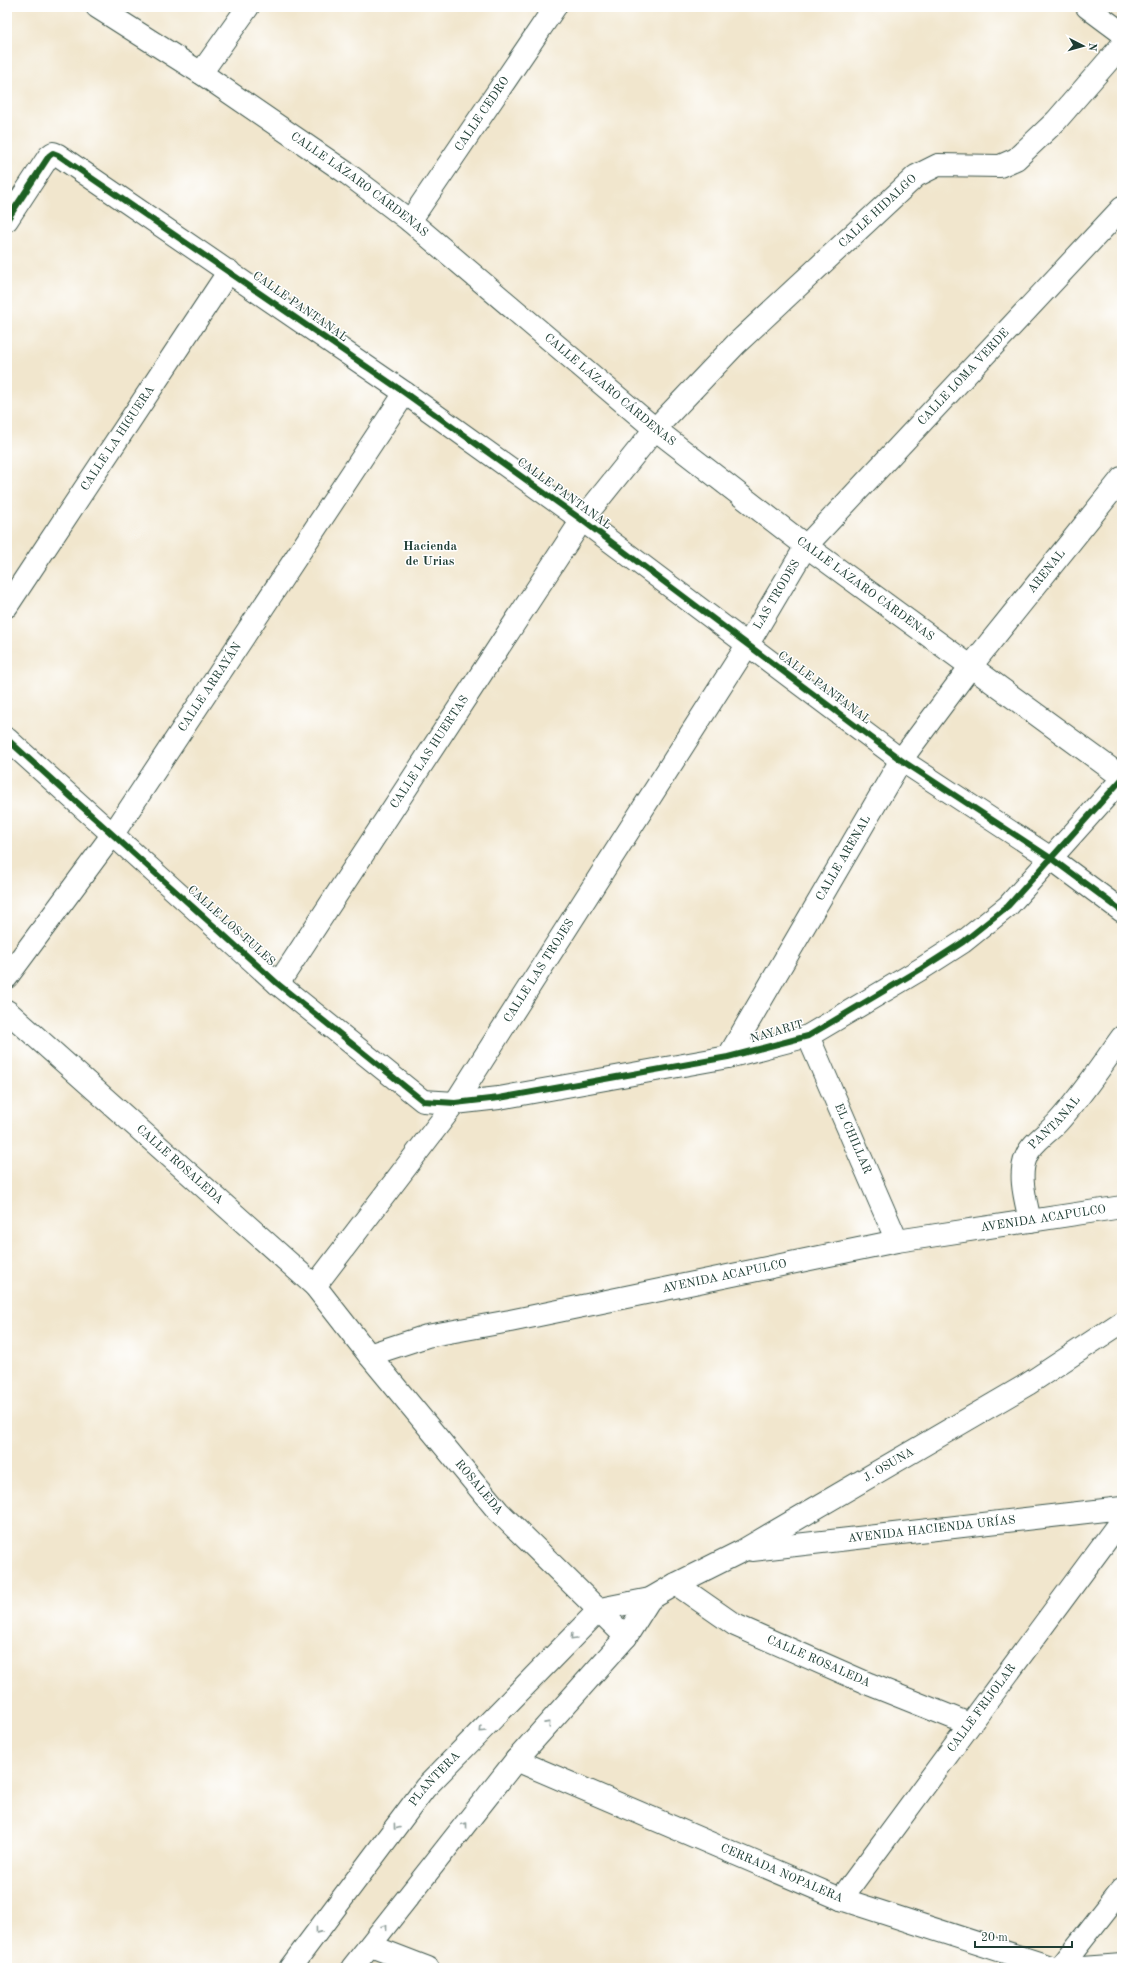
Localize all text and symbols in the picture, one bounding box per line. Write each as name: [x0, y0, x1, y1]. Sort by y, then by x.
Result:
north arrow: [1063, 26, 1103, 66]
text: N: [1085, 42, 1097, 52]
street label: CALLE CEDRO: [453, 75, 512, 154]
street label: CALLE LÁZARO CÁRDENAS: [288, 130, 430, 239]
street label: CALLE HIDALGO: [837, 173, 919, 250]
street label: CALLE PANTANAL: [250, 270, 350, 344]
street label: CALLE LOMA VERDE: [916, 327, 1012, 428]
street label: CALLE LÁZARO CÁRDENAS: [542, 332, 678, 448]
street label: CALLE LA HIGUERA: [79, 384, 157, 493]
street label: CALLE PANTANAL: [515, 456, 613, 532]
street label: CALLE LÁZARO CÁRDENAS: [794, 535, 936, 643]
district label: Hacienda de Urias: [403, 540, 457, 568]
street label: ARENAL: [1026, 548, 1068, 596]
street label: LAS TRODES: [752, 558, 802, 632]
street label: CALLE ARRAYÁN: [176, 640, 244, 734]
street label: CALLE PANTANAL: [775, 649, 873, 727]
street label: CALLE LAS HUERTAS: [389, 694, 471, 811]
street label: CALLE ARENAL: [814, 814, 873, 903]
street label: CALLE LOS TULES: [185, 884, 277, 968]
street label: CALLE LAS TROJES: [502, 917, 577, 1025]
street label: NAYARIT: [749, 1019, 805, 1045]
street label: PANTANAL: [1027, 1094, 1083, 1152]
street label: EL CHILLAR: [832, 1102, 873, 1176]
street label: CALLE ROSALEDA: [134, 1123, 225, 1207]
street label: AVENIDA ACAPULCO: [980, 1203, 1107, 1234]
street label: AVENIDA ACAPULCO: [661, 1258, 788, 1295]
street label: J. OSUNA: [862, 1446, 916, 1485]
street label: ROSALEDA: [453, 1458, 505, 1517]
street label: AVENIDA HACIENDA URÍAS: [847, 1513, 1016, 1545]
one-way arrow: [570, 1632, 577, 1640]
street label: CALLE ROSALEDA: [765, 1634, 872, 1690]
street label: CALLE FRIJOLAR: [945, 1662, 1019, 1755]
one-way arrow: [543, 1722, 550, 1729]
one-way arrow: [479, 1725, 486, 1733]
street label: PLANTERA: [407, 1750, 463, 1809]
one-way arrow: [461, 1822, 468, 1829]
one-way arrow: [393, 1823, 400, 1830]
street label: CERRADA NOPALERA: [719, 1842, 845, 1905]
scale bar: [975, 1923, 1072, 1949]
one-way arrow: [381, 1924, 388, 1931]
one-way arrow: [316, 1927, 323, 1934]
text: 20 m: [981, 1932, 1008, 1944]

